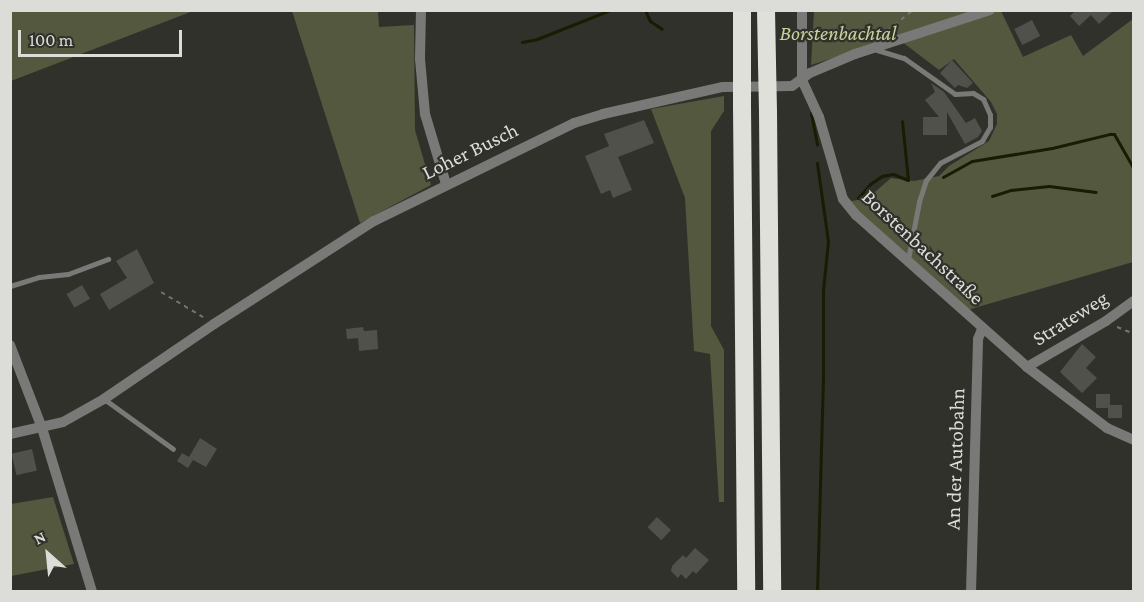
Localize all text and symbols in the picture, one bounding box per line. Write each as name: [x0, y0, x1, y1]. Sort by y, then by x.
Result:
scale bar: [21, 18, 184, 56]
park label: Borstenbachtal: [780, 20, 896, 46]
text: 100 m: [29, 30, 73, 50]
street label: Loher Busch: [418, 117, 522, 185]
street label: Borstenbachstraße: [857, 184, 989, 310]
street label: Strateweg: [1028, 285, 1112, 351]
street label: An der Autobahn: [940, 388, 970, 530]
north arrow: [18, 524, 78, 584]
text: N: [31, 527, 48, 548]

